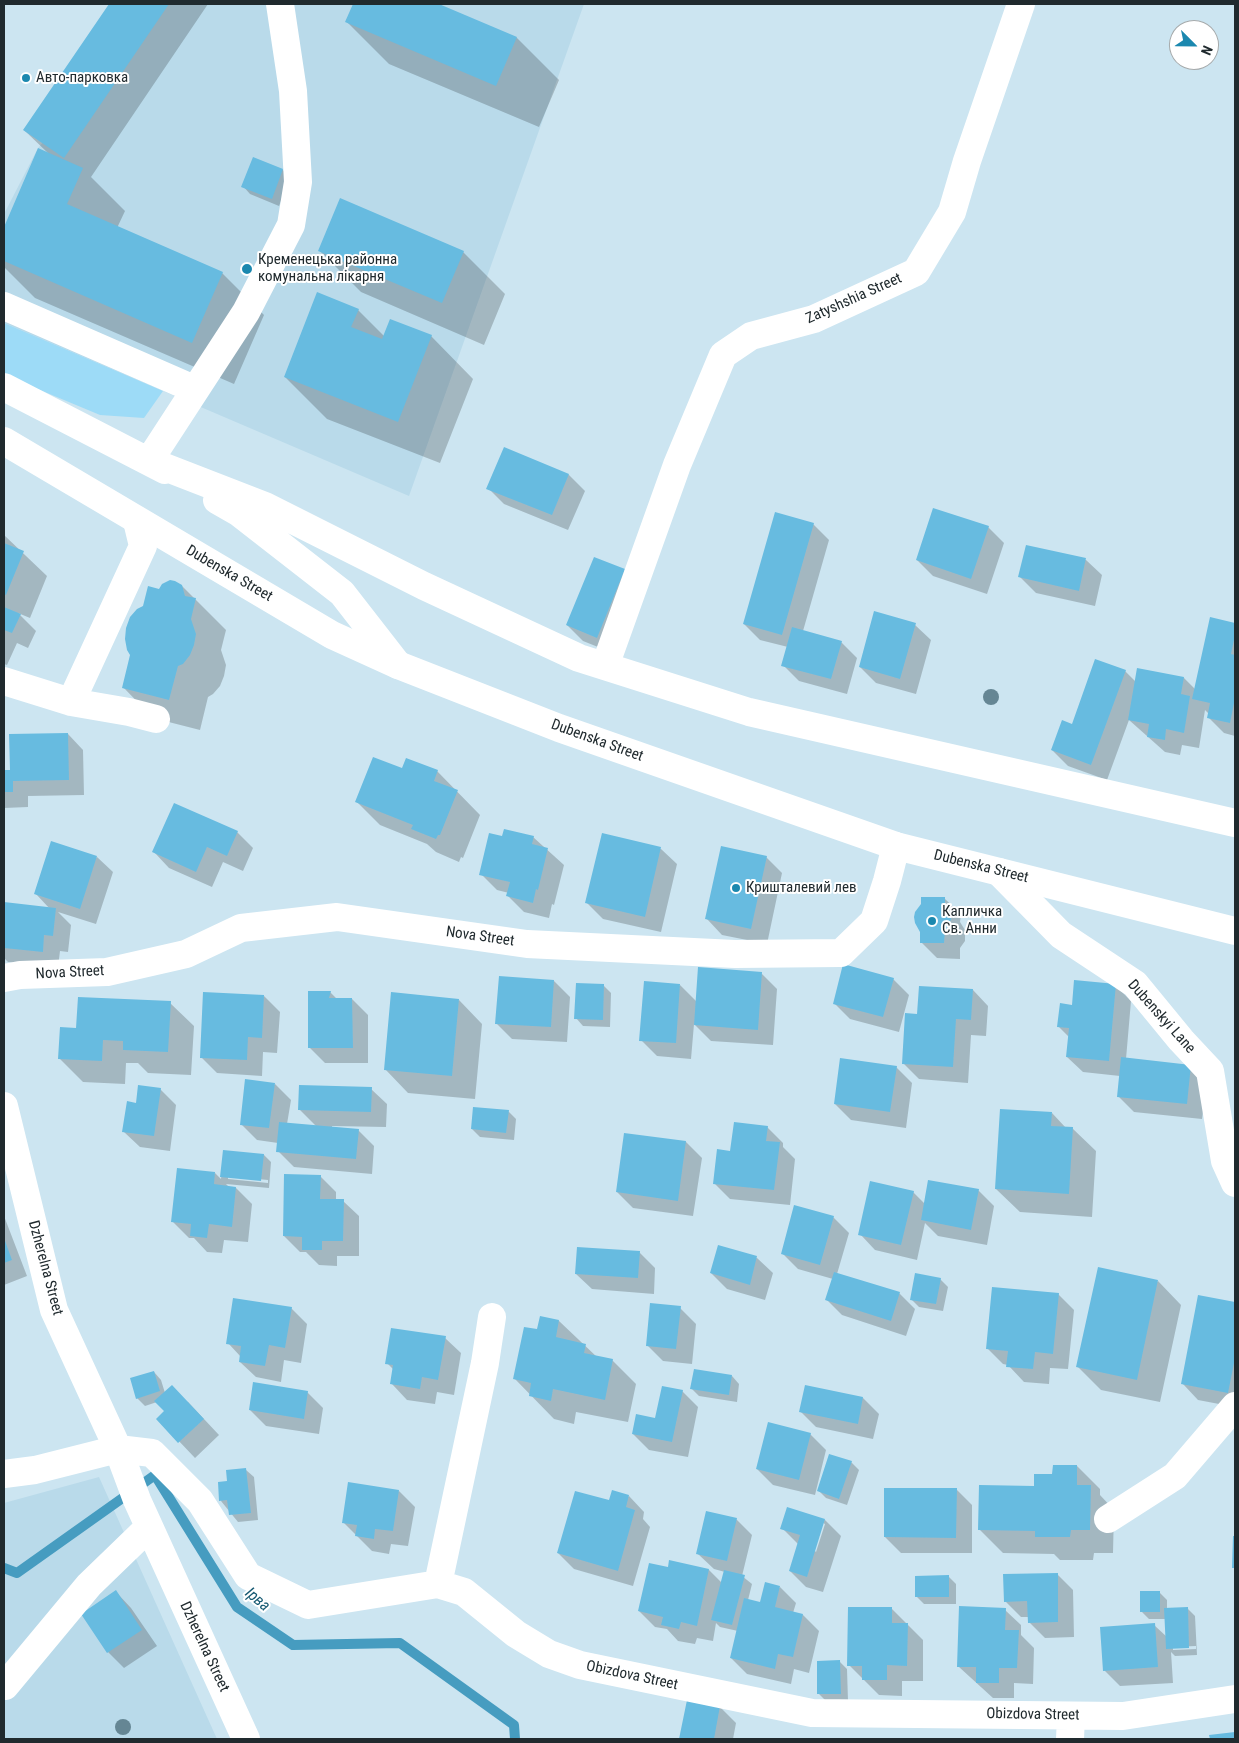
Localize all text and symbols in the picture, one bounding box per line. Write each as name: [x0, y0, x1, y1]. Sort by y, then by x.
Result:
north arrow: [1169, 20, 1219, 70]
text: N: [1198, 43, 1216, 58]
place label: Авто-парковка: [36, 69, 128, 87]
marker: Авто-парковка: [20, 72, 32, 84]
place label: Кременецька районна комунальна лікарня: [258, 251, 397, 286]
marker: Кременецька районна комунальна лікарня: [240, 262, 254, 276]
street label: Zatyshshia Street: [803, 270, 905, 328]
street label: Dubenska Street: [183, 542, 275, 606]
street label: Dubenska Street: [548, 716, 646, 766]
street label: Dubenska Street: [932, 847, 1030, 887]
place label: Кришталевий лев: [746, 879, 856, 897]
marker: Кришталевий лев: [730, 882, 742, 894]
place label: Капличка Св. Анни: [942, 903, 1002, 938]
marker: Капличка Св. Анни: [926, 915, 938, 927]
street label: Nova Street: [445, 923, 515, 951]
street label: Nova Street: [35, 962, 105, 984]
street label: Dubenskyi Lane: [1123, 976, 1199, 1058]
street label: Dzherelna Street: [24, 1219, 66, 1317]
water label: Ірва: [241, 1584, 273, 1616]
street label: Dzherelna Street: [175, 1599, 233, 1695]
street label: Obizdova Street: [585, 1658, 679, 1694]
street label: Obizdova Street: [986, 1705, 1080, 1725]

